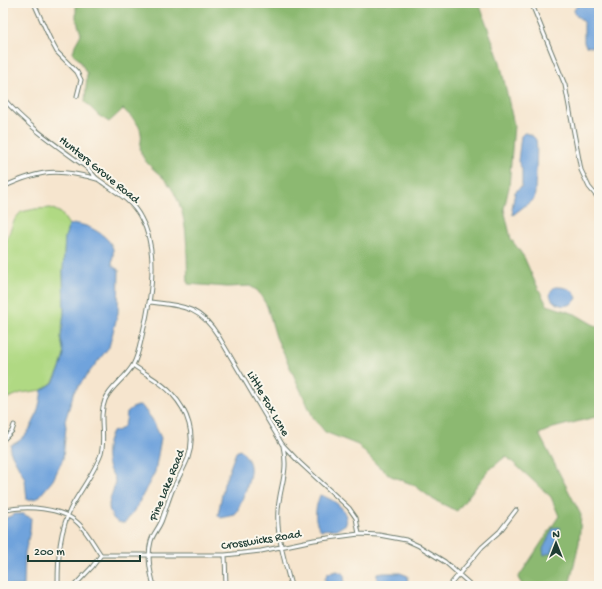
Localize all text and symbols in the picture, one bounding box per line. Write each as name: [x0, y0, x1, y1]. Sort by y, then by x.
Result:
street label: Hunters Grove Road: [56, 134, 143, 208]
street label: Little Fox Lane: [243, 369, 292, 440]
street label: Pine Lake Road: [147, 447, 189, 524]
north arrow: [536, 523, 576, 563]
street label: Crosswicks Road: [220, 528, 303, 554]
text: N: [552, 529, 560, 541]
scale bar: [28, 537, 140, 563]
text: 200 m: [34, 546, 65, 560]

